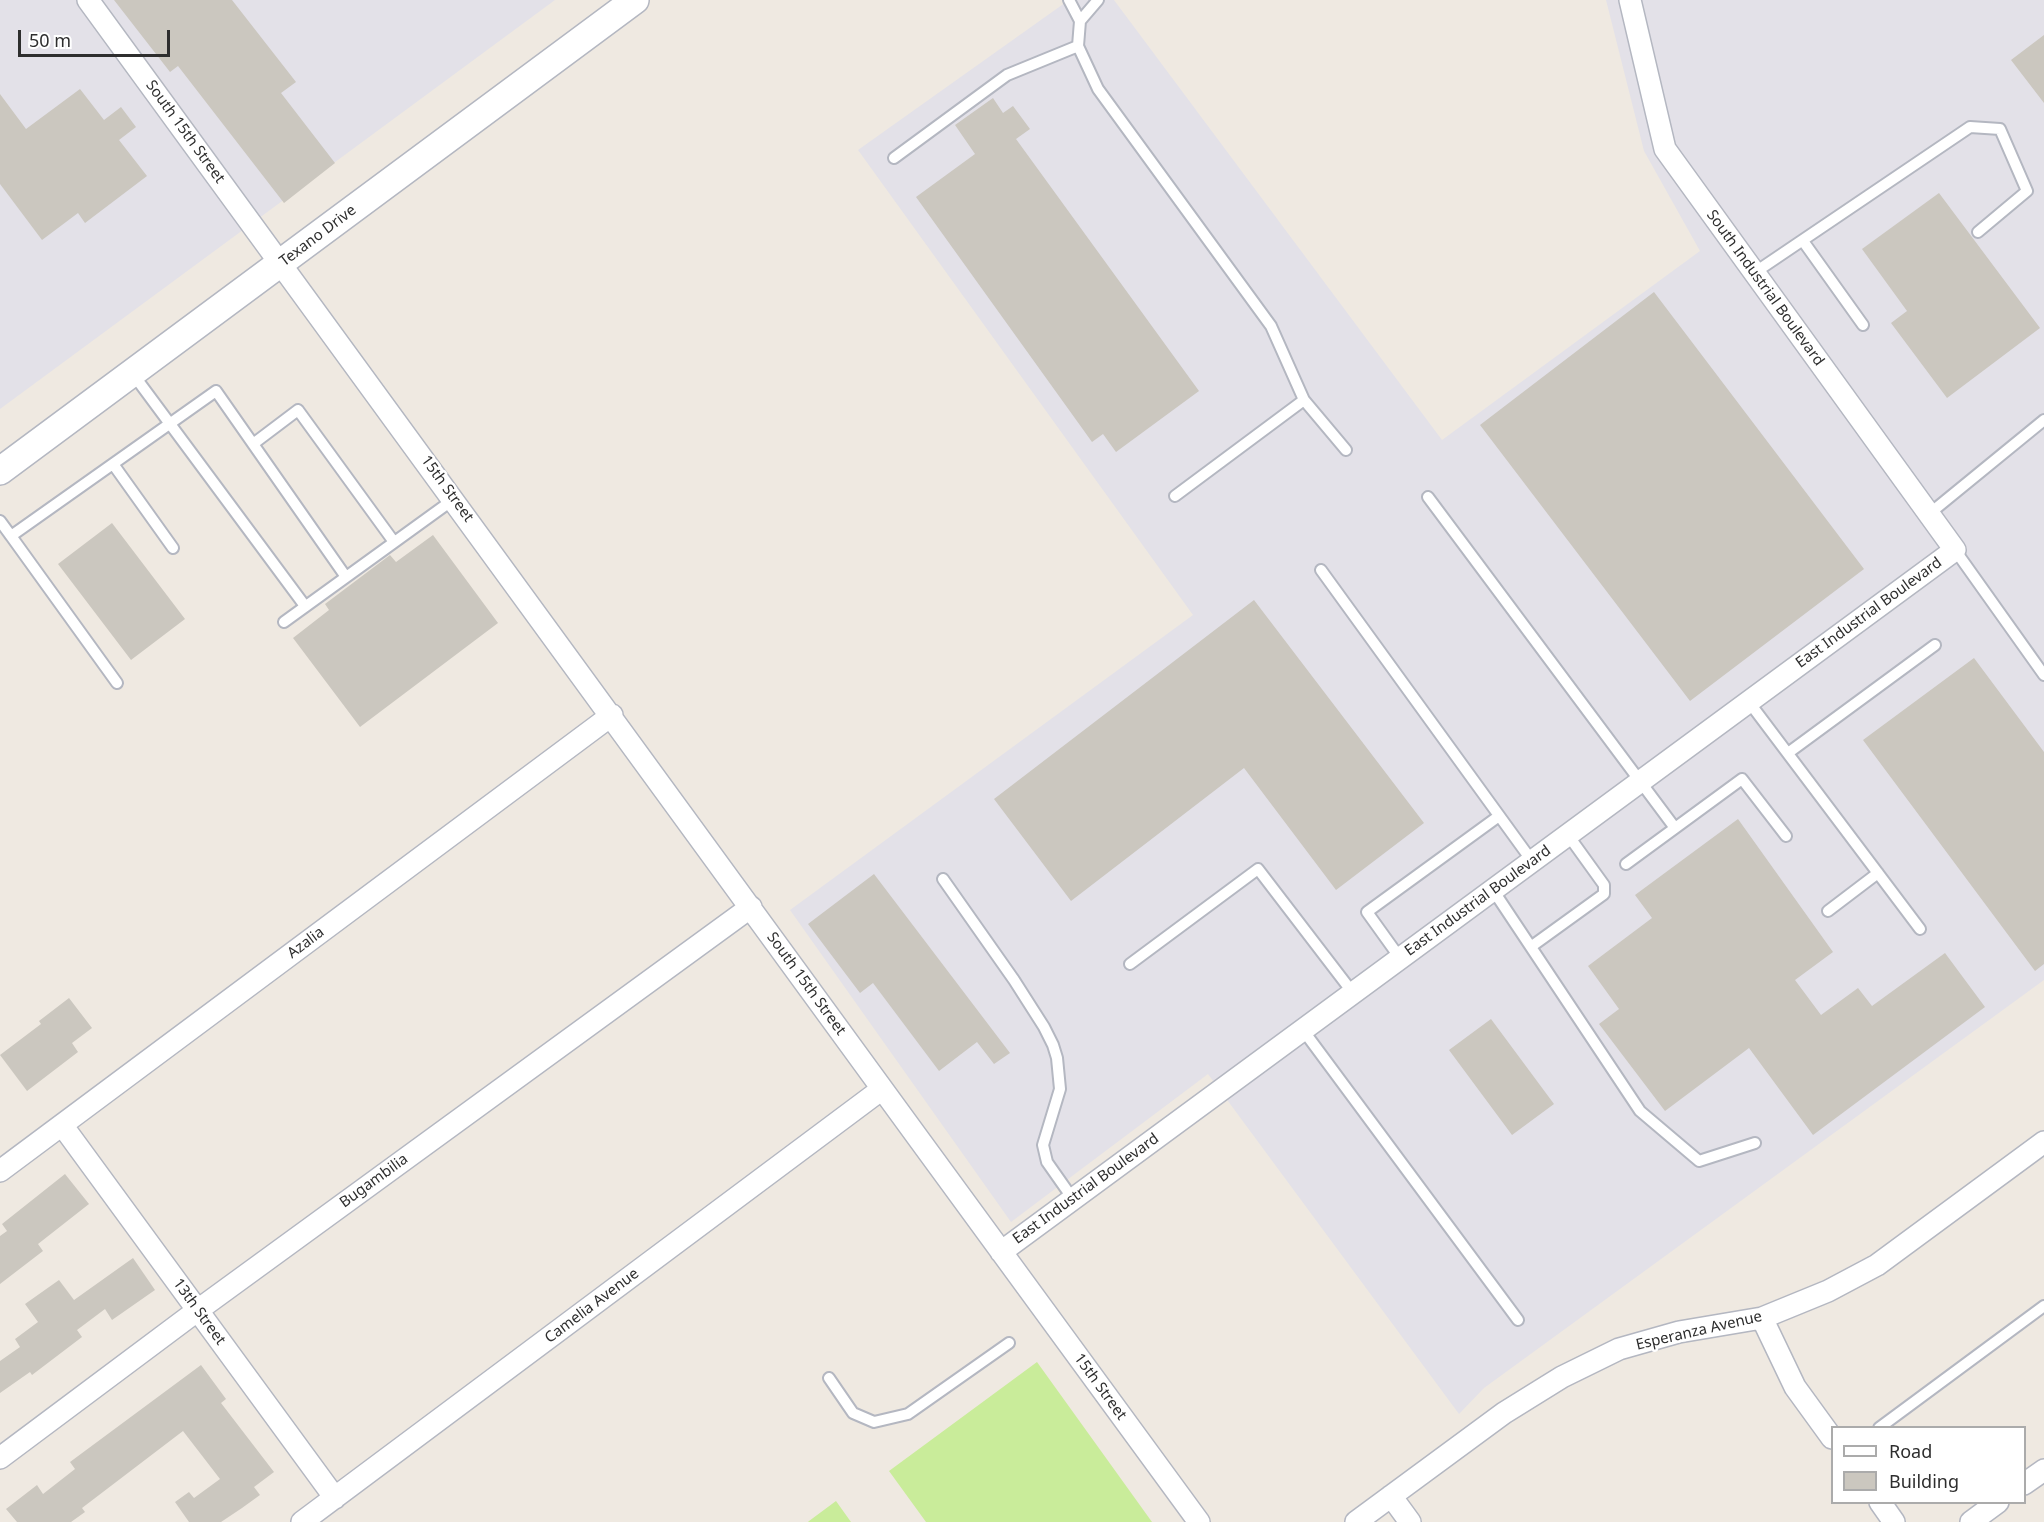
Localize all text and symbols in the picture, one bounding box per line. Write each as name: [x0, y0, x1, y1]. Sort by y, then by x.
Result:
scale bar: [21, 18, 172, 56]
text: 50 m: [29, 28, 71, 52]
street label: South 15th Street: [142, 77, 228, 187]
street label: Texano Drive: [276, 201, 360, 271]
street label: South Industrial Boulevard: [1702, 207, 1828, 369]
street label: 15th Street: [417, 452, 477, 526]
street label: East Industrial Boulevard: [1792, 554, 1946, 672]
street label: East Industrial Boulevard: [1401, 842, 1555, 960]
street label: Azalia: [284, 923, 328, 963]
street label: South 15th Street: [763, 929, 849, 1039]
street label: East Industrial Boulevard: [1009, 1130, 1163, 1248]
street label: Bugambilia: [336, 1150, 412, 1212]
street label: Camelia Avenue: [541, 1265, 643, 1347]
street label: 13th Street: [169, 1275, 229, 1349]
street label: Esperanza Avenue: [1634, 1308, 1764, 1354]
street label: 15th Street: [1070, 1350, 1130, 1424]
legend: [1831, 1426, 2026, 1504]
text: Road: [1889, 1439, 1932, 1463]
text: Building: [1889, 1469, 1959, 1493]

